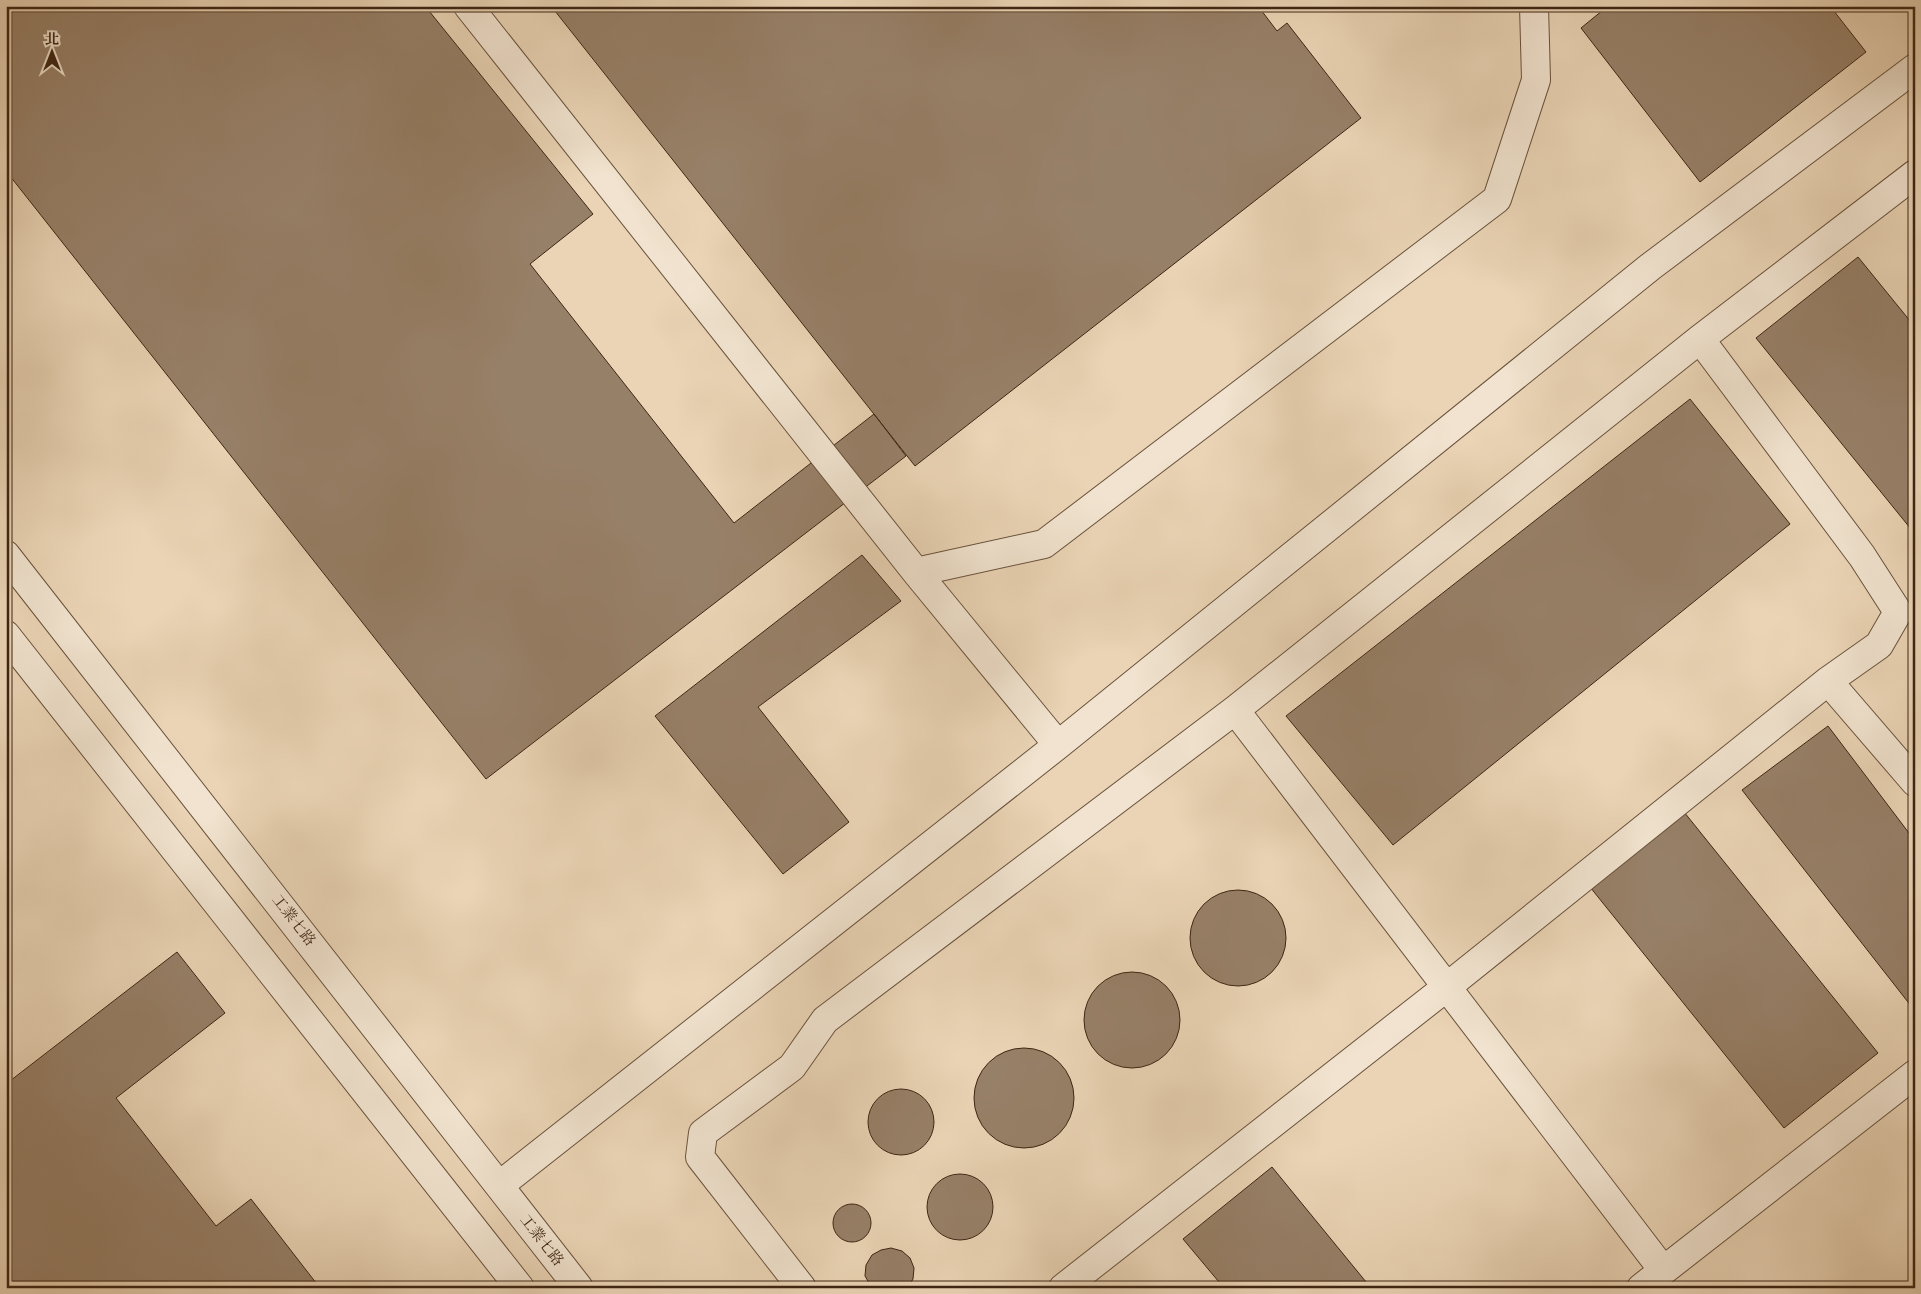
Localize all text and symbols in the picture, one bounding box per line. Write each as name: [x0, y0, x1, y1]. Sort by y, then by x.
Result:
north arrow: [28, 28, 78, 78]
text: 北: [45, 31, 59, 49]
street label: 工業七路: [268, 891, 320, 950]
street label: 工業七路: [516, 1211, 568, 1270]

